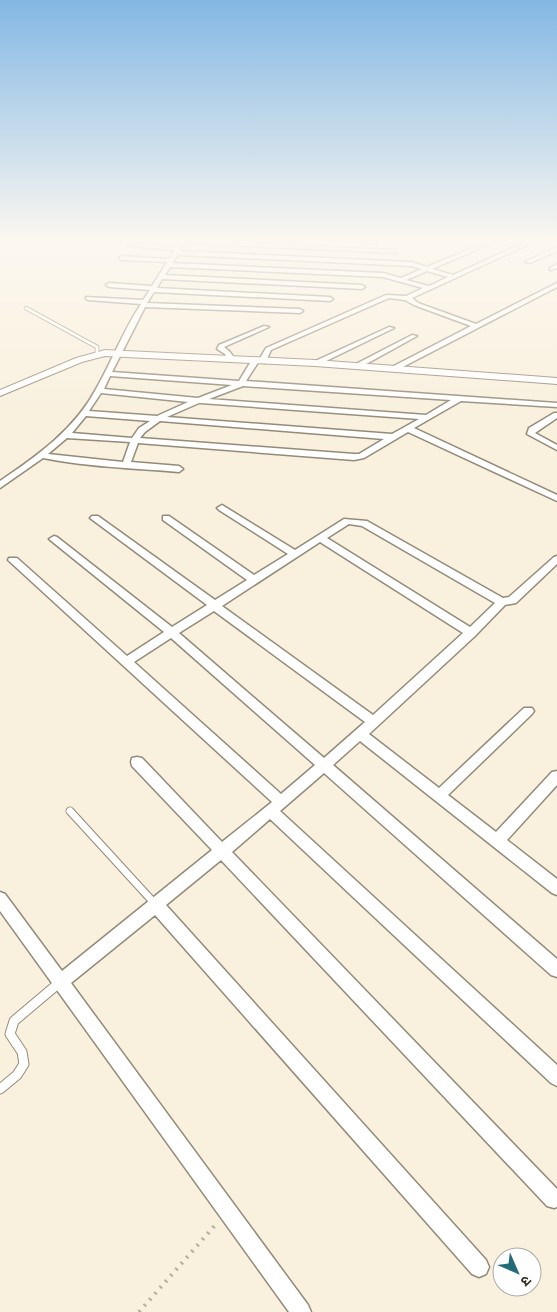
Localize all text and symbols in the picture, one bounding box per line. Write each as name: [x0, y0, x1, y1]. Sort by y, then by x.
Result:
north arrow: [492, 1247, 542, 1297]
text: उ: [516, 1272, 535, 1290]

